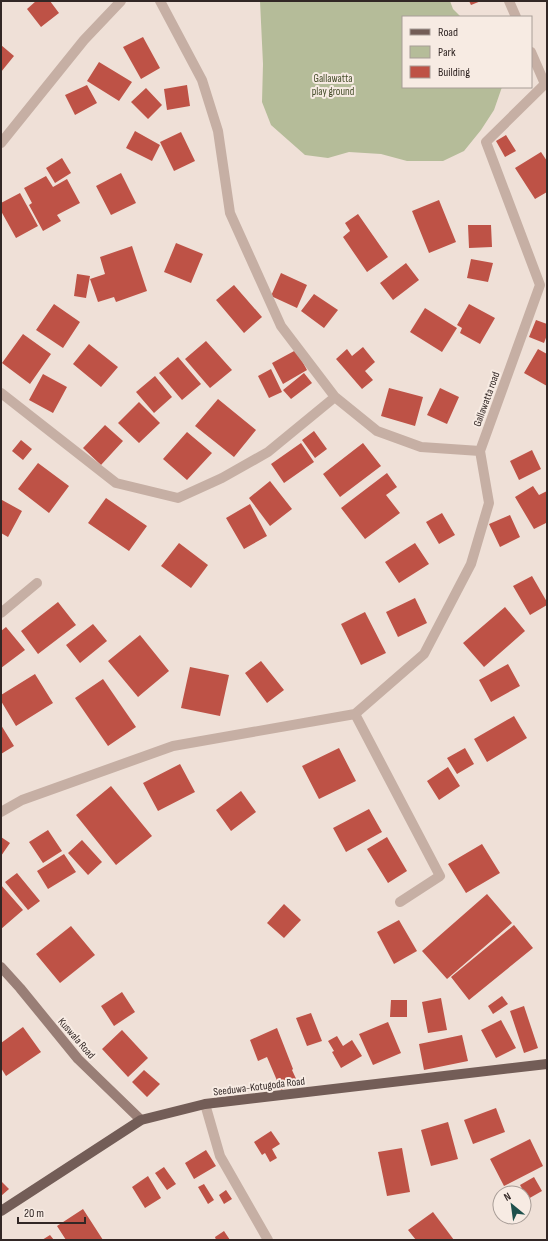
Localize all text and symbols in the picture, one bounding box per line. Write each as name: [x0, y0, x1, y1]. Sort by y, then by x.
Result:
legend: [402, 16, 532, 88]
text: Road: [438, 25, 458, 40]
text: Park: [438, 45, 456, 60]
text: Building: [438, 65, 470, 80]
park label: Gallawatta play ground: [312, 72, 355, 98]
street label: Gallawatta road: [471, 370, 502, 428]
street label: Kuswala Road: [55, 1015, 98, 1062]
street label: Seeduwa-Kotugoda Road: [213, 1074, 306, 1099]
north arrow: [492, 1185, 532, 1225]
text: N: [502, 1190, 513, 1204]
scale bar: [18, 1199, 85, 1225]
text: 20 m: [24, 1206, 44, 1221]

